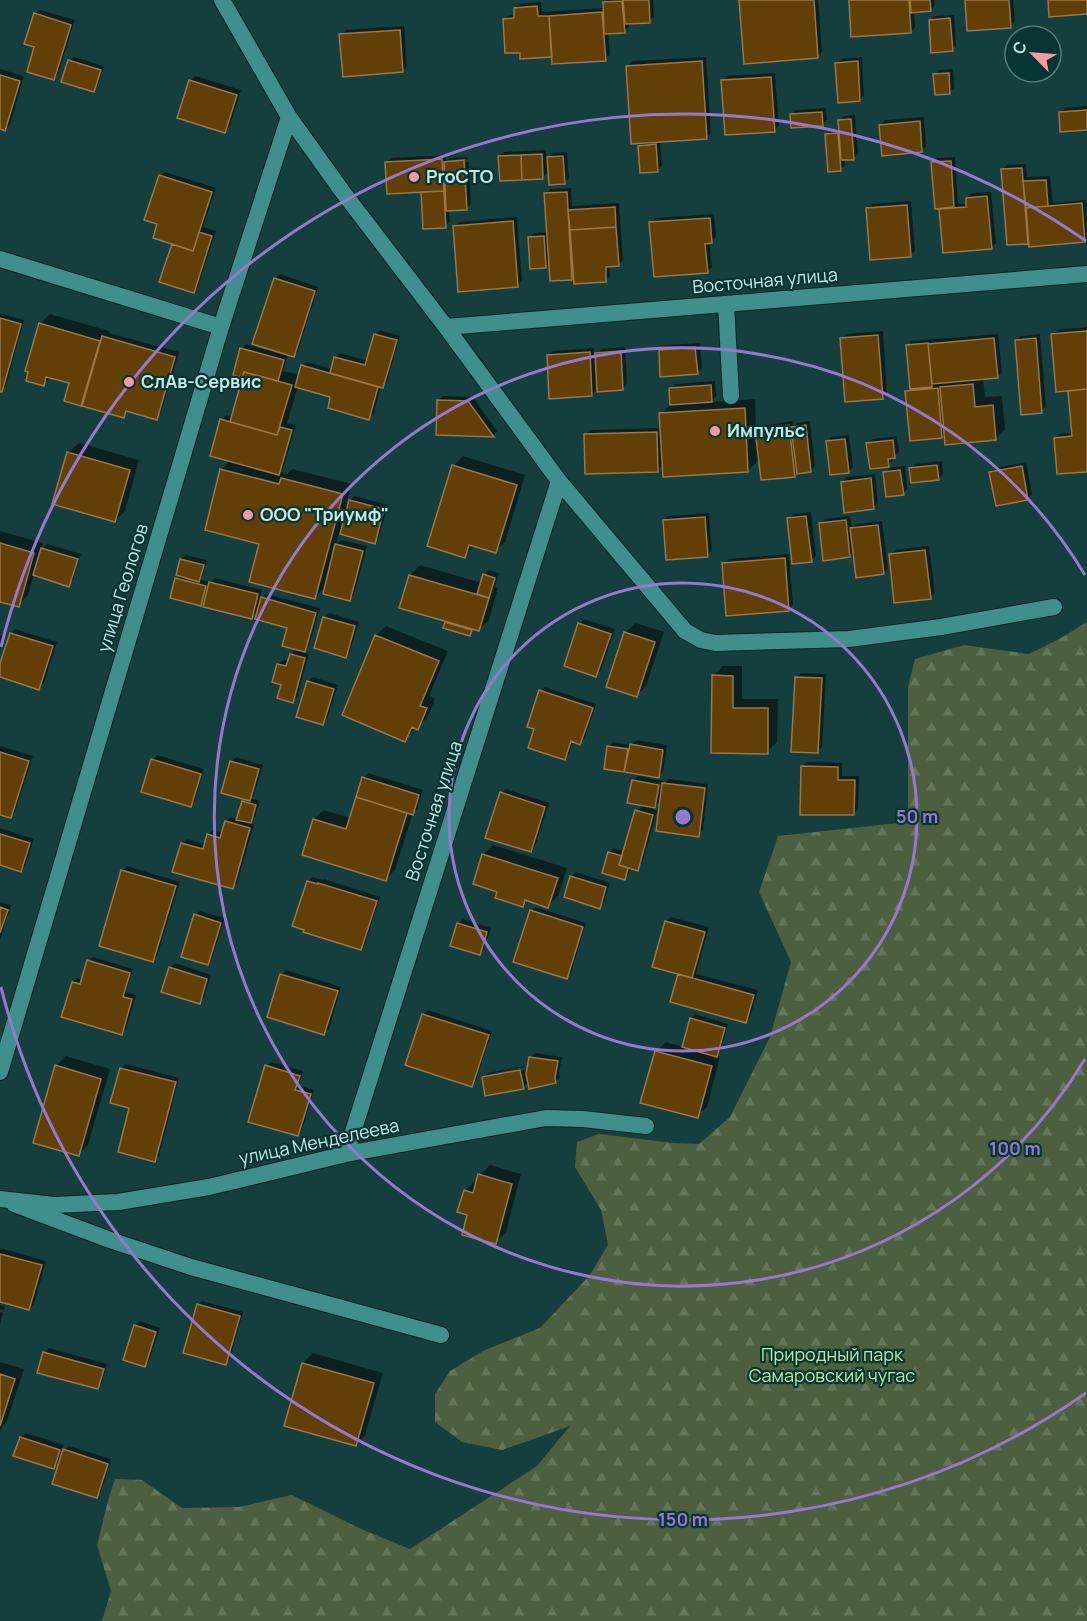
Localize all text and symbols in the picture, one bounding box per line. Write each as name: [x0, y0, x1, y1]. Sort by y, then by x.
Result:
north arrow: [1003, 24, 1063, 84]
text: С: [1007, 37, 1032, 58]
place label: ProСТО: [426, 164, 493, 188]
marker: ProСТО: [407, 170, 421, 184]
street label: Восточная улица: [691, 262, 839, 298]
place label: СлАв-Сервис: [141, 369, 261, 393]
marker: СлАв-Сервис: [122, 375, 136, 389]
place label: Импульс: [727, 418, 805, 442]
marker: Импульс: [708, 424, 722, 438]
place label: ООО "Триумф": [260, 502, 389, 526]
marker: ООО "Триумф": [241, 508, 255, 522]
street label: улица Геологов: [91, 520, 153, 655]
street label: Восточная улица: [399, 738, 467, 884]
text: 50 m: [896, 804, 938, 828]
centre of rings: [673, 807, 693, 827]
street label: улица Менделеева: [237, 1112, 401, 1170]
text: 100 m: [989, 1136, 1041, 1160]
park label: Природный парк Самаровский чугас: [749, 1342, 915, 1387]
text: 150 m: [658, 1507, 708, 1531]

